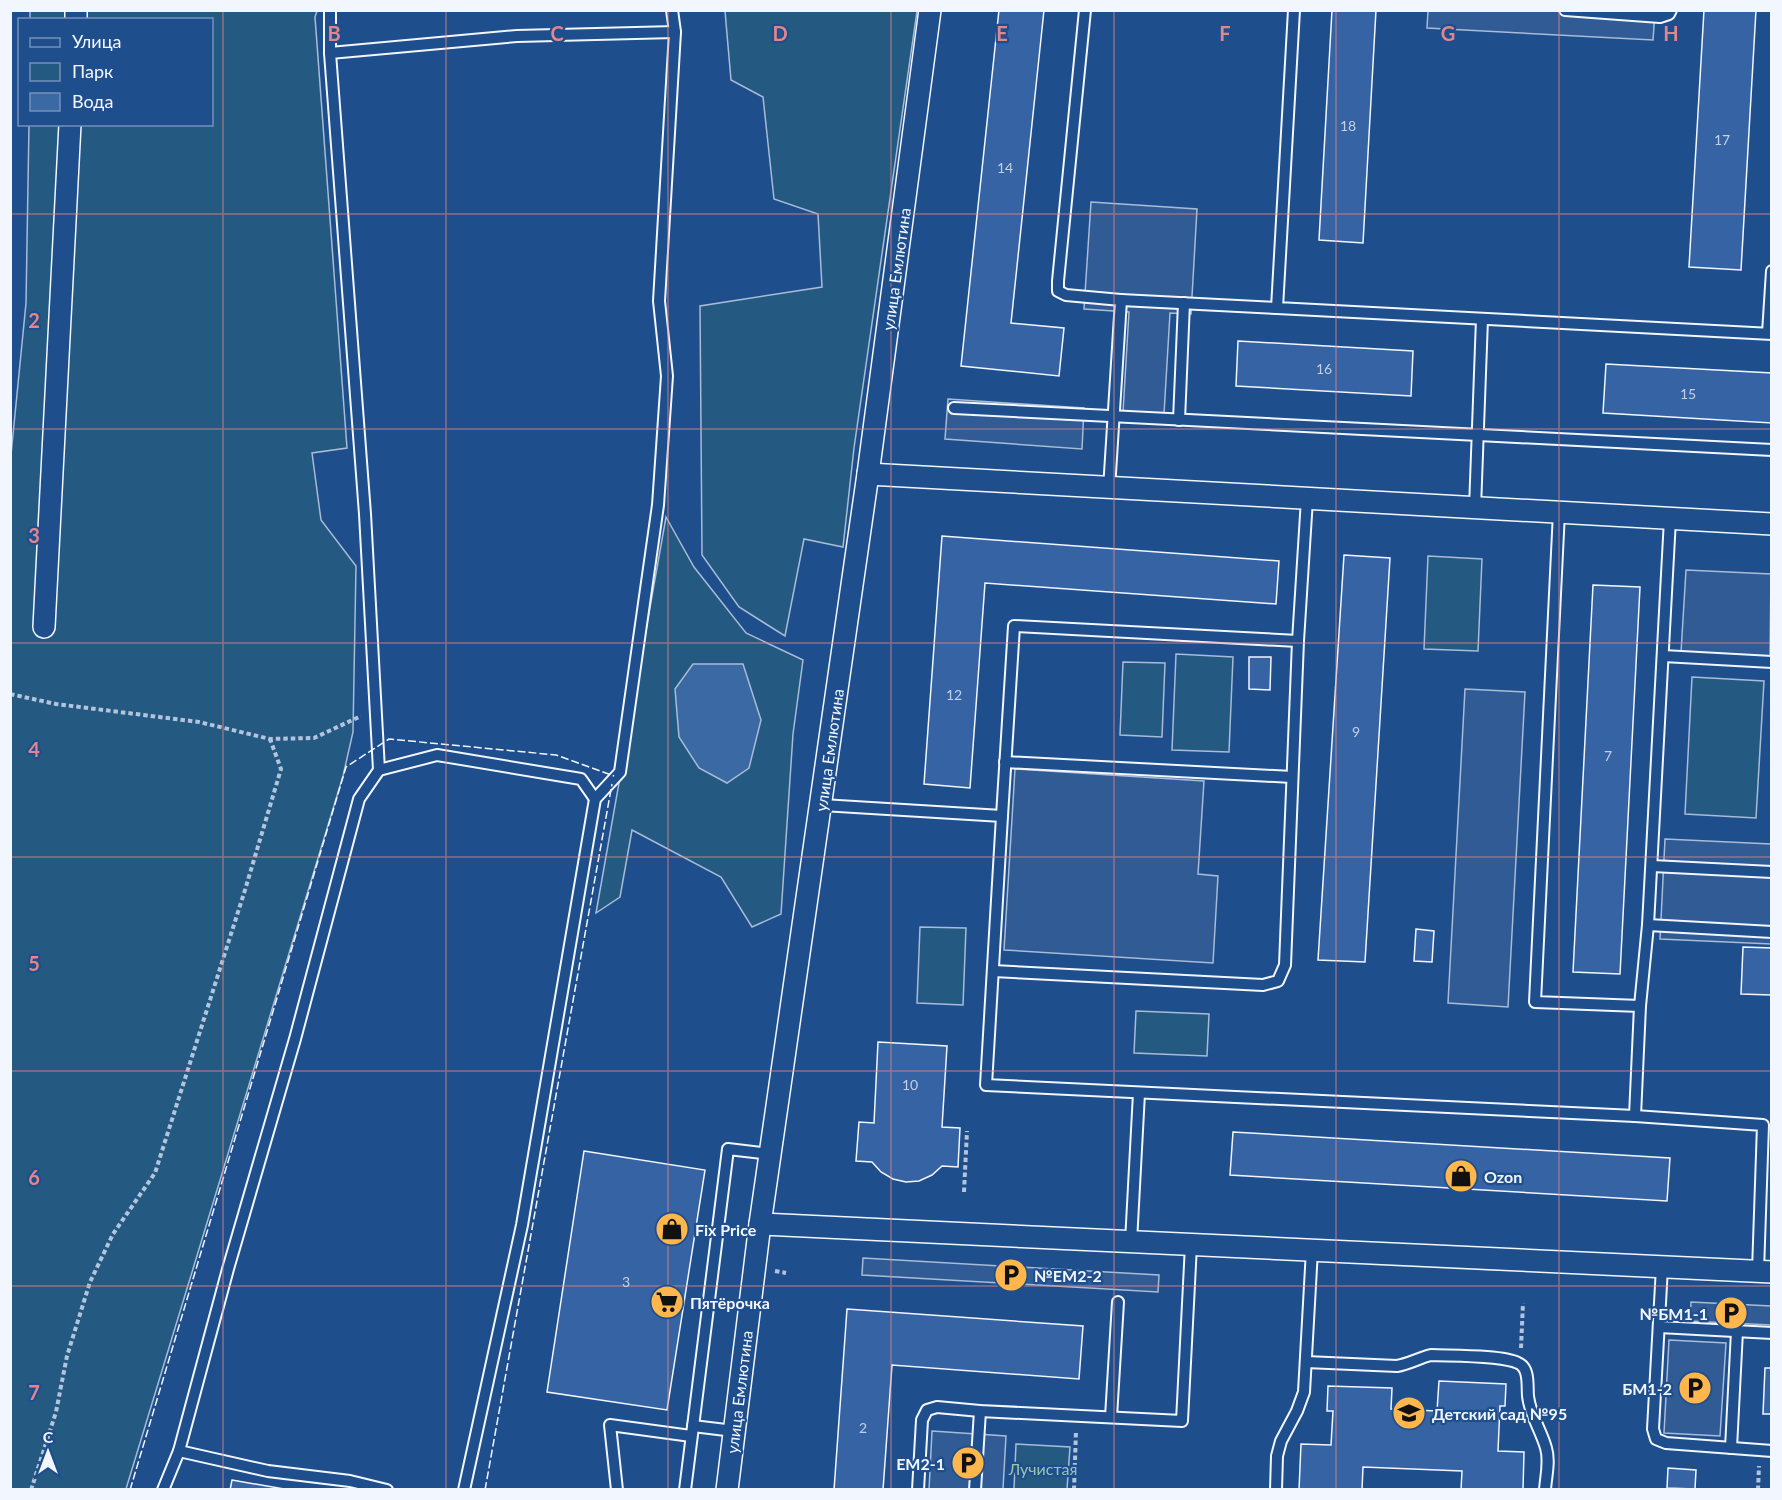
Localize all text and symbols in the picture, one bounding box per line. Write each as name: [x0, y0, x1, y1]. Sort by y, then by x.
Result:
legend: [18, 18, 213, 126]
text: B: [327, 21, 341, 45]
text: C: [550, 21, 564, 45]
text: D: [772, 21, 788, 45]
text: E: [996, 21, 1008, 45]
text: F: [1219, 21, 1231, 45]
text: G: [1441, 21, 1455, 45]
text: H: [1663, 21, 1679, 45]
text: Улица: [72, 30, 122, 52]
text: Парк: [72, 60, 114, 82]
text: Вода: [72, 90, 113, 112]
house number: 18: [1340, 117, 1356, 134]
house number: 17: [1714, 131, 1730, 148]
house number: 14: [997, 159, 1013, 176]
street label: улица Емлютина: [878, 206, 914, 332]
text: 2: [28, 308, 40, 332]
house number: 16: [1316, 360, 1332, 377]
house number: 15: [1680, 385, 1696, 402]
text: 3: [28, 523, 40, 547]
house number: 12: [946, 686, 962, 703]
street label: улица Емлютина: [811, 687, 847, 813]
house number: 9: [1352, 723, 1360, 740]
text: 4: [28, 737, 40, 761]
house number: 7: [1604, 747, 1612, 764]
text: 5: [28, 951, 40, 975]
house number: 10: [902, 1076, 918, 1093]
shop icon: Ozon: [1443, 1158, 1479, 1194]
text: 6: [28, 1165, 40, 1189]
place label: Ozon: [1484, 1167, 1522, 1186]
shop icon: Fix Price: [654, 1211, 690, 1247]
place label: Fix Price: [695, 1220, 757, 1239]
parking icon: №ЕМ2-2: [993, 1257, 1029, 1293]
place label: №ЕМ2-2: [1034, 1266, 1102, 1285]
house number: 3: [622, 1273, 630, 1290]
supermarket icon: Пятёрочка: [649, 1284, 685, 1320]
place label: Пятёрочка: [690, 1293, 770, 1312]
parking icon: №БМ1-1: [1713, 1295, 1749, 1331]
place label: №БМ1-1: [1639, 1304, 1708, 1323]
street label: улица Емлютина: [722, 1329, 756, 1455]
parking icon: БМ1-2: [1677, 1370, 1713, 1406]
place label: БМ1-2: [1622, 1379, 1672, 1398]
text: 7: [28, 1380, 40, 1404]
school or university icon: Детский сад №95: [1391, 1395, 1427, 1431]
place label: Детский сад №95: [1432, 1404, 1567, 1423]
house number: 2: [859, 1419, 867, 1436]
north arrow: [18, 1422, 78, 1482]
text: С: [43, 1427, 54, 1446]
parking icon: ЕМ2-1: [950, 1445, 986, 1481]
place label: ЕМ2-1: [896, 1454, 945, 1473]
park label: Лучистая: [1008, 1459, 1077, 1478]

